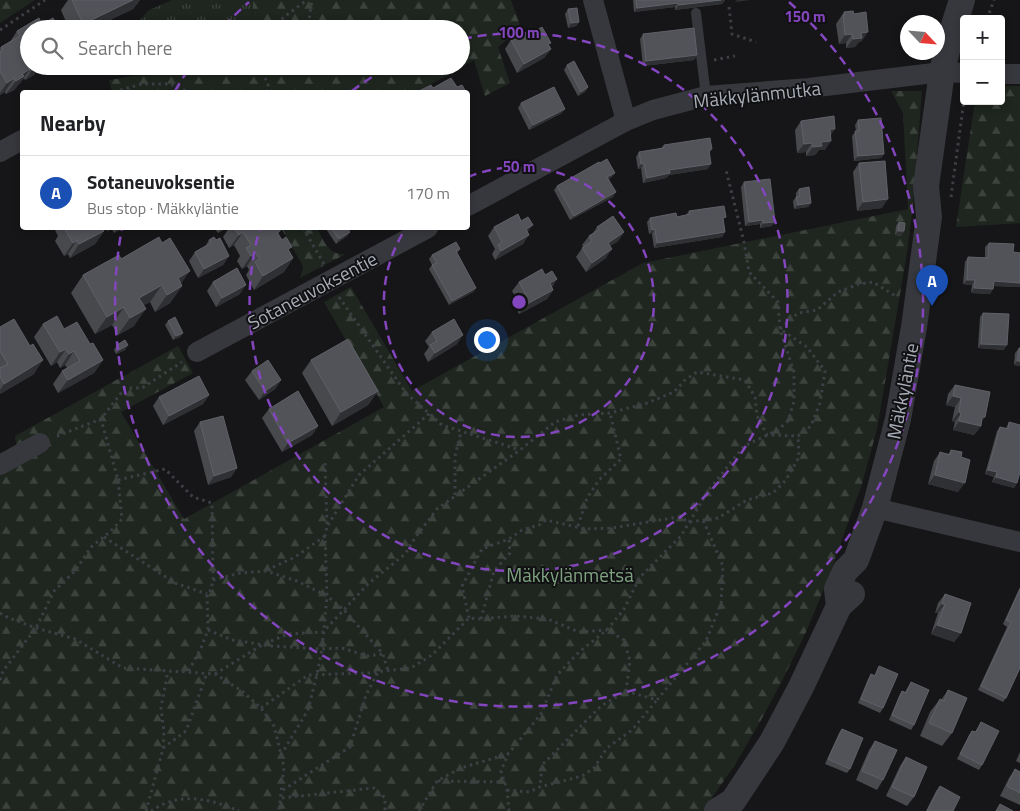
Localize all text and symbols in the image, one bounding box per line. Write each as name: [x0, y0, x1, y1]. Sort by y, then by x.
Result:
text: 150 m: [784, 5, 826, 28]
north arrow: [900, 15, 945, 60]
map controls: [960, 15, 1005, 105]
button: +: [960, 15, 1005, 60]
search box: [20, 20, 470, 75]
text: 100 m: [498, 21, 540, 44]
text: Search here: [78, 33, 172, 62]
icon: search: [38, 34, 66, 62]
button: −: [960, 60, 1005, 105]
street label: Mäkkylänmutka: [692, 73, 823, 115]
text: Nearby: [40, 107, 105, 139]
text: 50 m: [503, 155, 535, 178]
text: Sotaneuvoksentie: [87, 167, 235, 196]
text: A: [51, 181, 61, 205]
text: 170 m: [406, 181, 450, 205]
text: Bus stop · Mäkkyläntie: [87, 196, 239, 220]
street label: Sotaneuvoksentie: [242, 244, 382, 336]
pin: A: [916, 265, 948, 306]
centre of rings: [510, 293, 528, 311]
your location: [474, 327, 500, 353]
street label: Mäkkyläntie: [878, 340, 926, 442]
park label: Mäkkylänmetsä: [506, 560, 634, 589]

